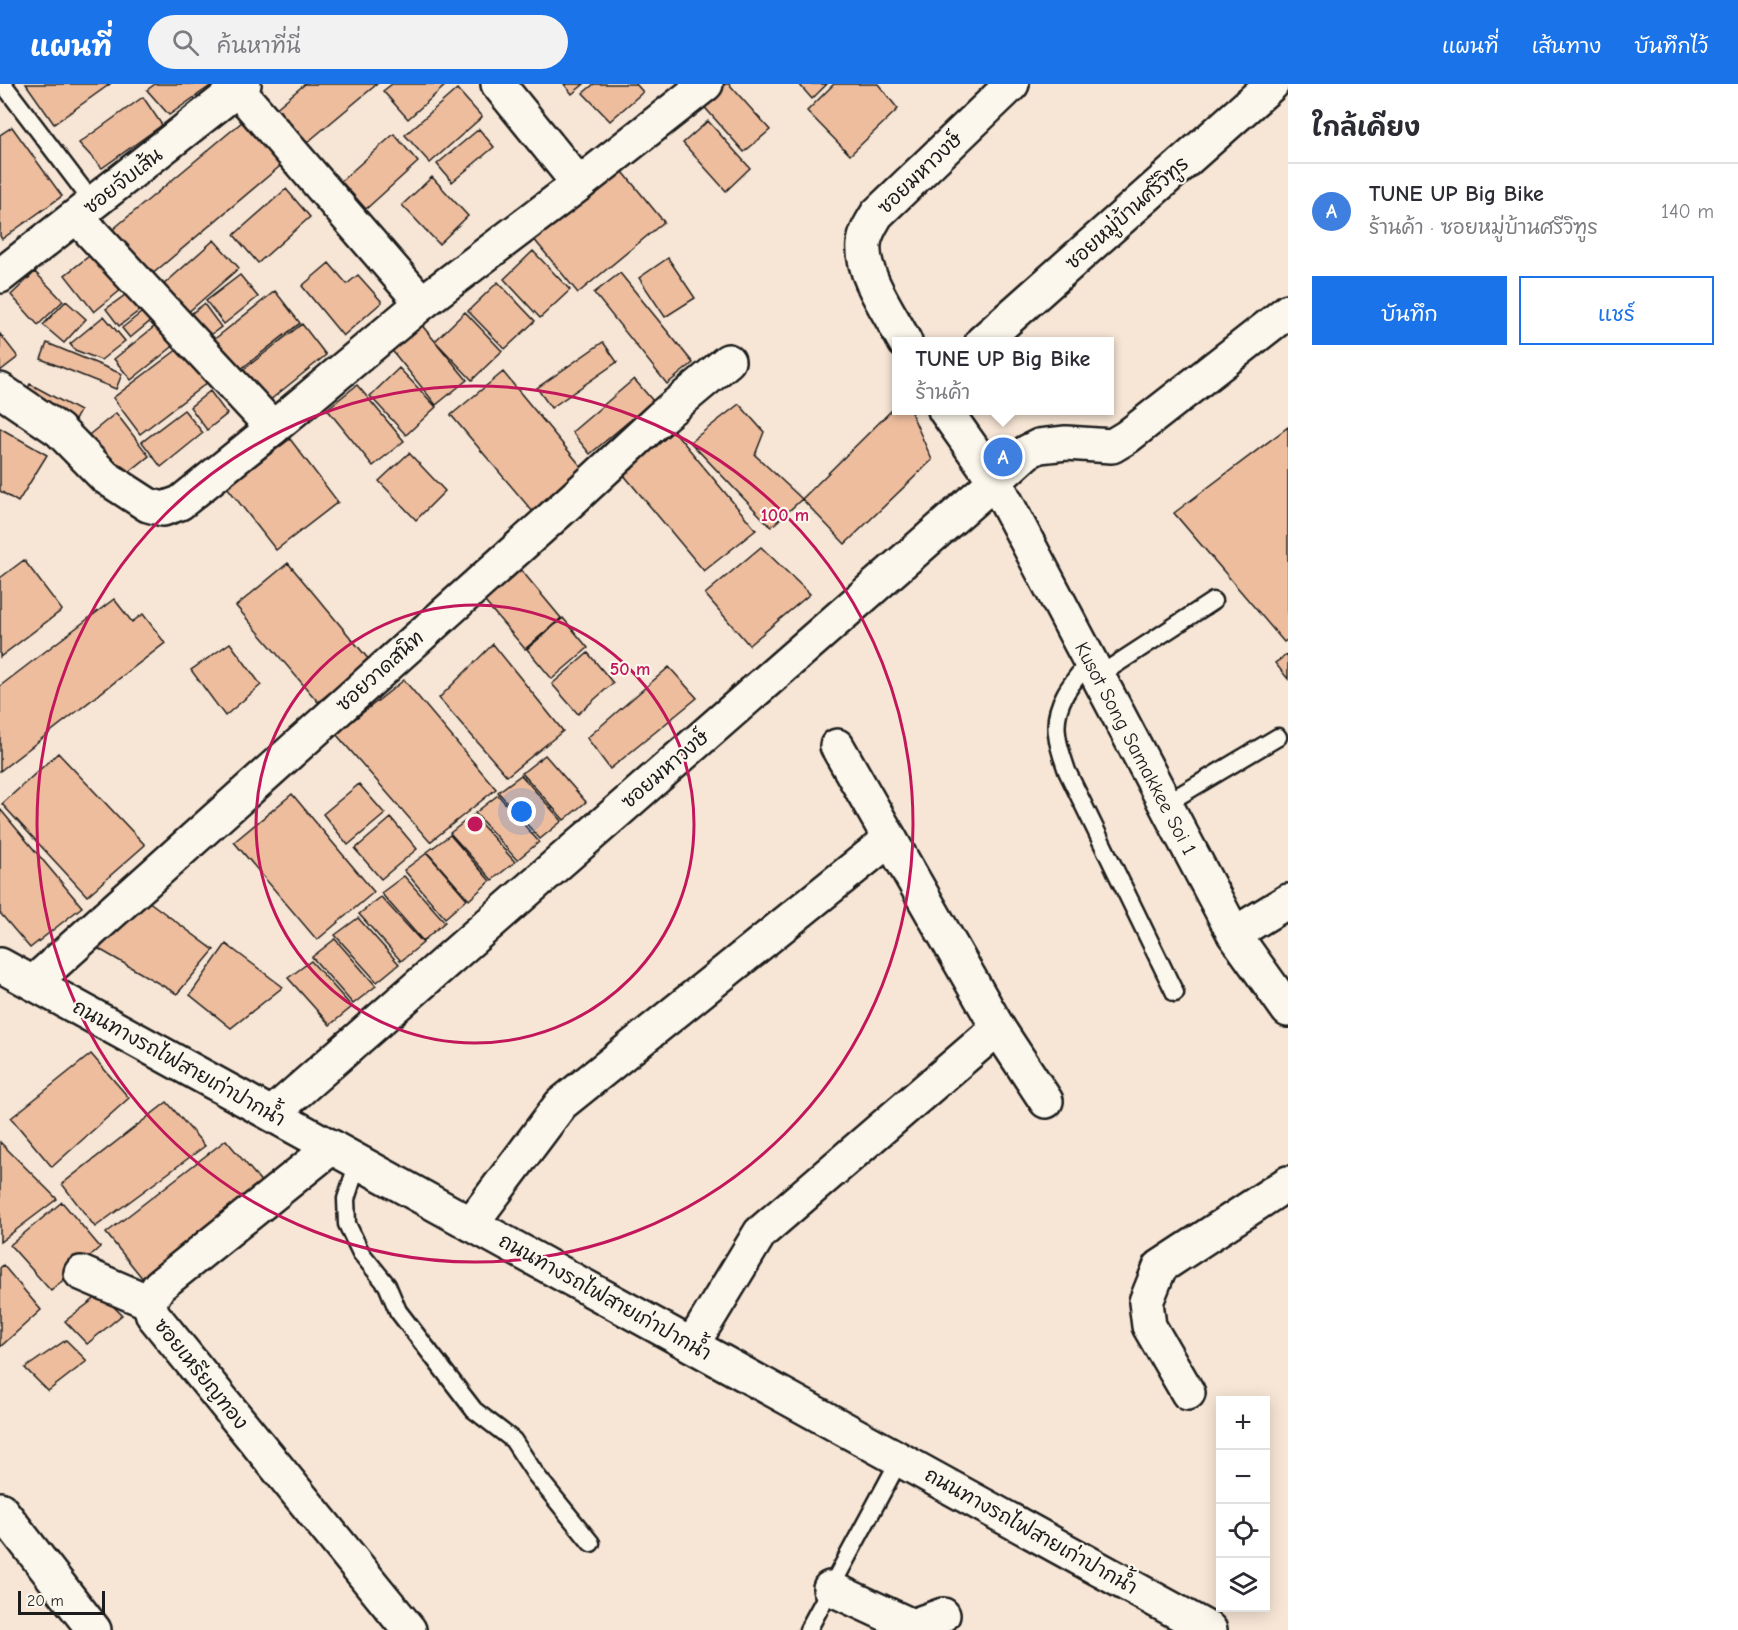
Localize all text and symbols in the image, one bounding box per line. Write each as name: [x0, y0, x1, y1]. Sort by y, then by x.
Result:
search box: [148, 15, 568, 69]
icon: search: [169, 26, 202, 59]
text: แผนที่: [30, 31, 112, 63]
text: ค้นหาที่นี่: [217, 33, 301, 59]
text: แผนที่: [1442, 34, 1499, 58]
text: เส้นทาง: [1532, 34, 1601, 58]
text: บันทึกไว้: [1634, 34, 1708, 58]
text: ใกล้เคียง: [1312, 113, 1420, 143]
street label: ซอยมหาวงษ์: [872, 125, 968, 219]
street label: ซอยจับเส้น: [78, 142, 167, 219]
street label: ซอยหมู่บ้านศรีวิฑูร: [1059, 150, 1196, 277]
text: TUNE UP Big Bike: [1369, 181, 1544, 207]
text: A: [1326, 200, 1337, 223]
text: 140 m: [1661, 200, 1714, 223]
text: ร้านค้า · ซอยหมู่บ้านศรีวิฑูร: [1369, 216, 1598, 239]
button: บันทึก: [1312, 276, 1507, 345]
button: แชร์: [1519, 276, 1714, 345]
popup: [892, 337, 1114, 415]
text: TUNE UP Big Bike: [916, 346, 1090, 372]
text: ร้านค้า: [916, 381, 970, 404]
pin: A: [984, 434, 1022, 479]
text: 100 m: [761, 505, 809, 526]
street label: ซอยวาดสนิท: [331, 625, 428, 716]
street label: Kusot Song Samakkee Soi 1: [1070, 638, 1202, 859]
text: 50 m: [610, 659, 650, 680]
street label: ซอยมหาวงษ์: [615, 723, 714, 813]
your location: [507, 797, 536, 826]
centre of rings: [465, 814, 485, 834]
street label: ถนนทางรถไฟสายเก่าปากน้ำ: [69, 988, 293, 1131]
street label: ถนนทางรถไฟสายเก่าปากน้ำ: [495, 1222, 719, 1365]
street label: ซอยเหรียญทอง: [149, 1313, 253, 1434]
map controls: [1216, 1396, 1270, 1612]
button: +: [1216, 1396, 1270, 1450]
button: −: [1216, 1450, 1270, 1504]
street label: ถนนทางรถไฟสายเก่าปากน้ำ: [921, 1456, 1145, 1599]
button: locate: [1216, 1504, 1270, 1558]
button: layers: [1216, 1558, 1270, 1612]
scale bar: [18, 1588, 105, 1616]
text: 20 m: [27, 1592, 64, 1610]

